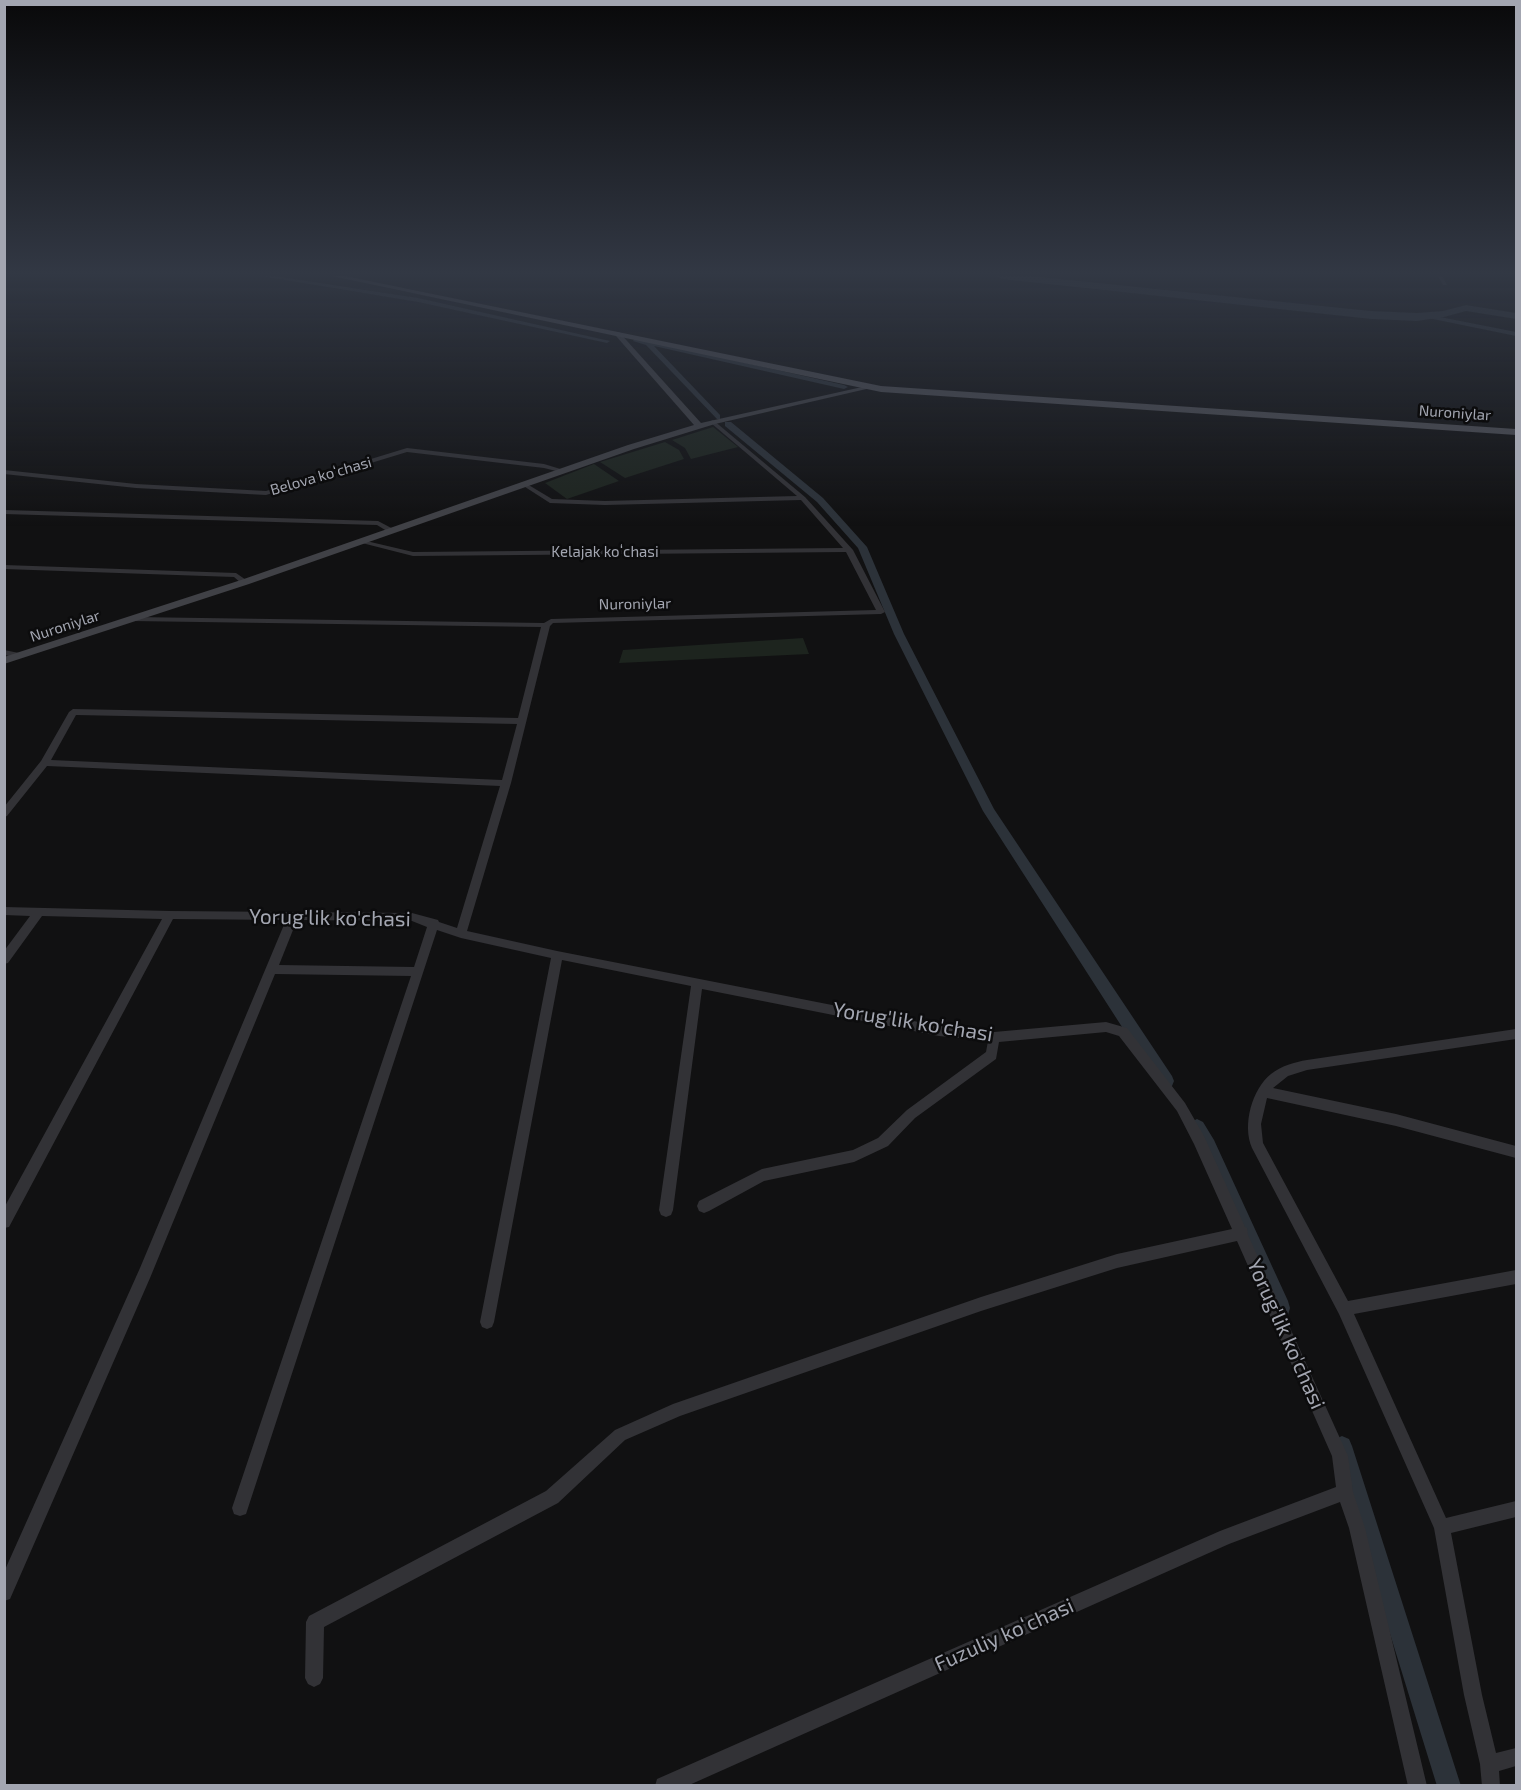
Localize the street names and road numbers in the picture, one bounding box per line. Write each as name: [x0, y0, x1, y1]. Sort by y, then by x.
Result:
street label: Nuroniylar: [1418, 401, 1492, 425]
street label: Belova koʻchasi: [268, 453, 374, 499]
street label: Kelajak koʻchasi: [551, 543, 659, 561]
street label: Nuroniylar: [599, 594, 671, 614]
street label: Nuroniylar: [28, 606, 102, 646]
street label: Yorug'lik ko'chasi: [249, 904, 411, 932]
street label: Yorug'lik ko'chasi: [831, 997, 995, 1047]
street label: Yorug'lik ko'chasi: [1242, 1255, 1330, 1413]
street label: Fuzuliy koʻchasi: [930, 1593, 1078, 1677]

